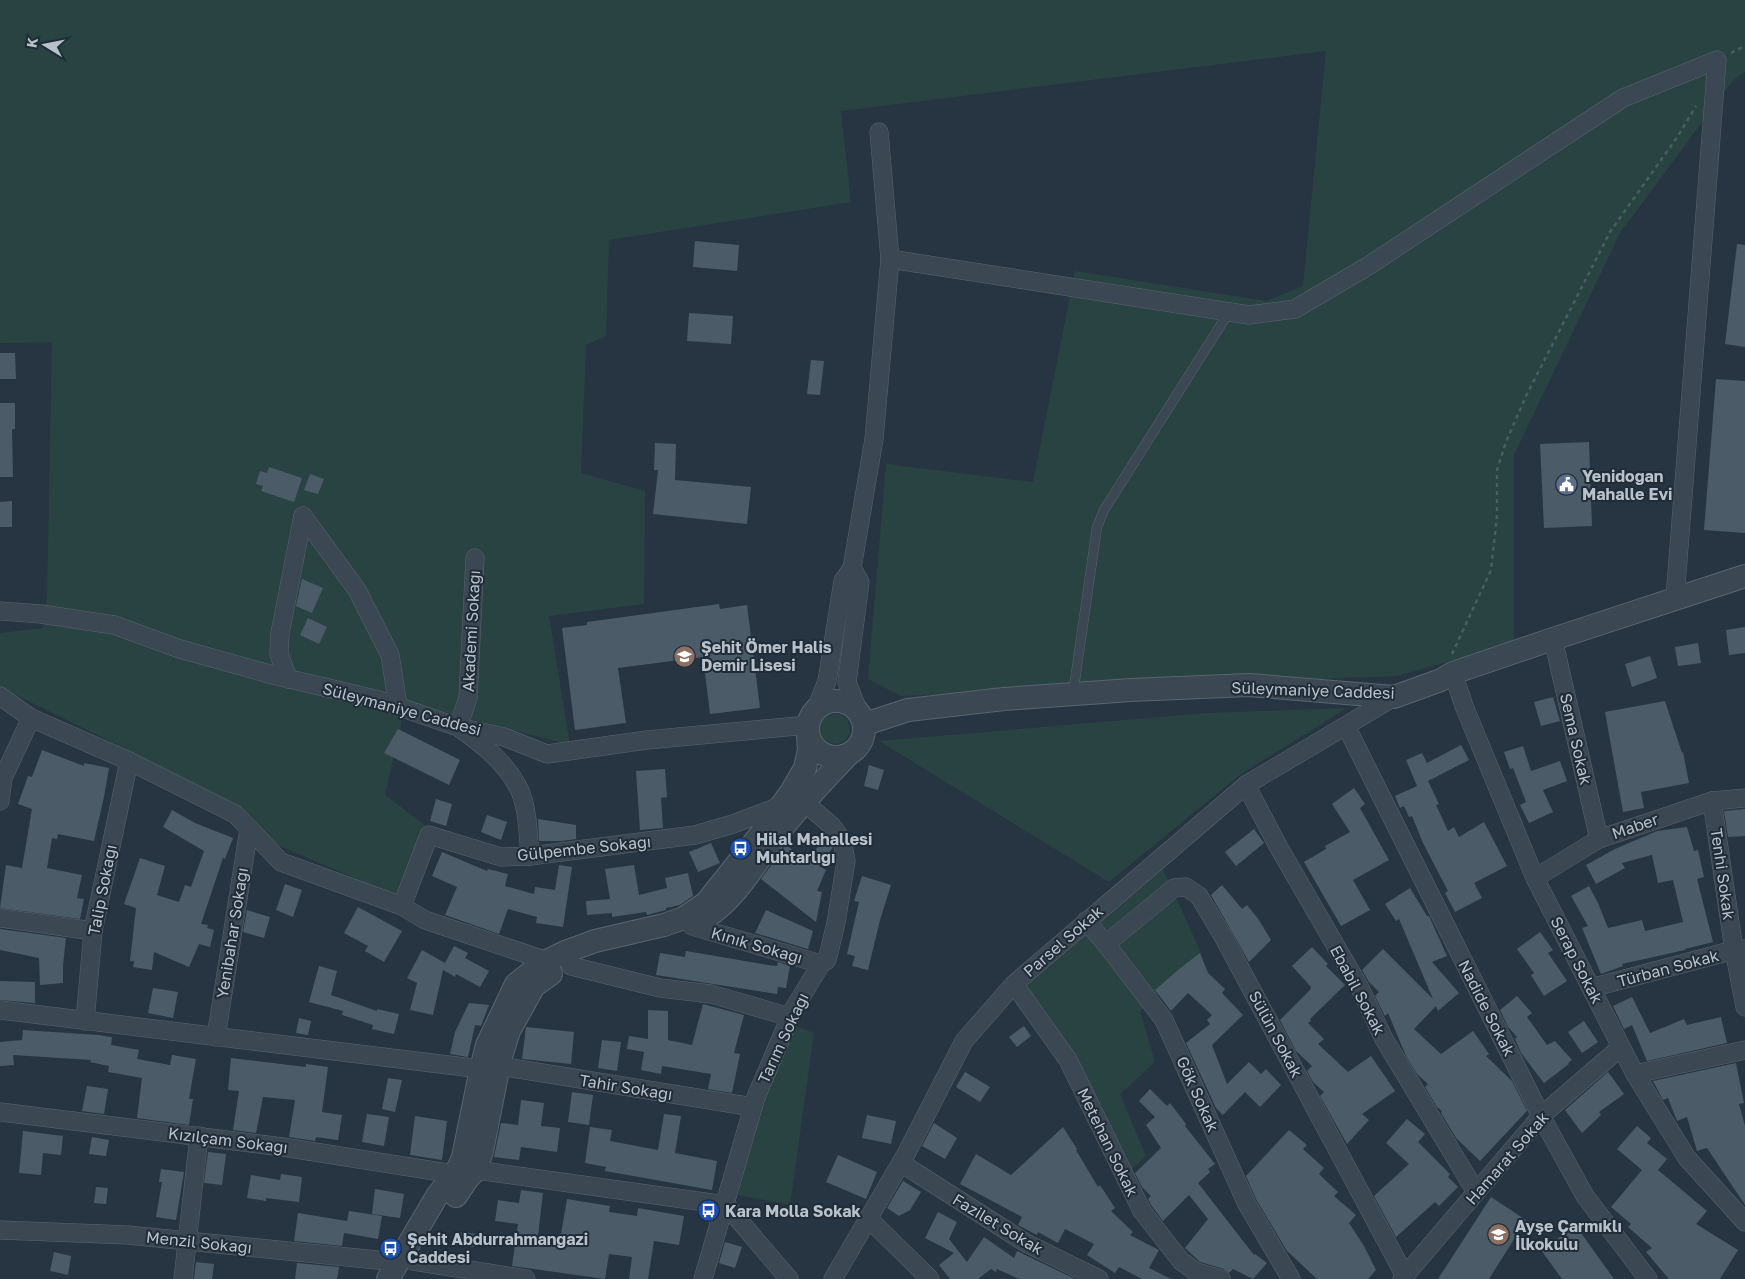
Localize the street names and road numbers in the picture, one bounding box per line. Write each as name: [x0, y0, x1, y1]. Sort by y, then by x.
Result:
street label: Akademi Sokağı: [458, 570, 484, 692]
street label: Süleymaniye Caddesi: [1231, 677, 1395, 703]
street label: Süleymaniye Caddesi: [320, 678, 484, 740]
street label: Sema Sokak: [1556, 691, 1596, 787]
street label: Maber: [1609, 809, 1661, 843]
street label: Tenhi Sokak: [1707, 827, 1739, 921]
street label: Gülpembe Sokağı: [516, 831, 652, 865]
street label: Talip Sokağı: [83, 843, 121, 937]
street label: Yenibahar Sokağı: [212, 866, 252, 1000]
street label: Parsel Sokak: [1019, 901, 1107, 981]
street label: Serap Sokak: [1546, 913, 1608, 1007]
street label: Kınık Sokağı: [709, 922, 805, 968]
street label: Ebabil Sokak: [1326, 942, 1390, 1038]
street label: Türban Sokak: [1615, 945, 1721, 991]
street label: Nadide Sokak: [1454, 957, 1520, 1059]
street label: Sülün Sokak: [1245, 987, 1307, 1081]
street label: Tarım Sokağı: [753, 989, 813, 1087]
street label: Gök Sokak: [1172, 1053, 1224, 1135]
street label: Tahir Sokağı: [578, 1070, 674, 1104]
street label: Metehan Sokak: [1073, 1084, 1143, 1200]
street label: Hamarat Sokak: [1461, 1107, 1553, 1209]
street label: Kızılçam Sokağı: [167, 1123, 289, 1157]
street label: Fazilet Sokak: [949, 1189, 1047, 1259]
street label: Menzil Sokağı: [145, 1226, 253, 1258]

